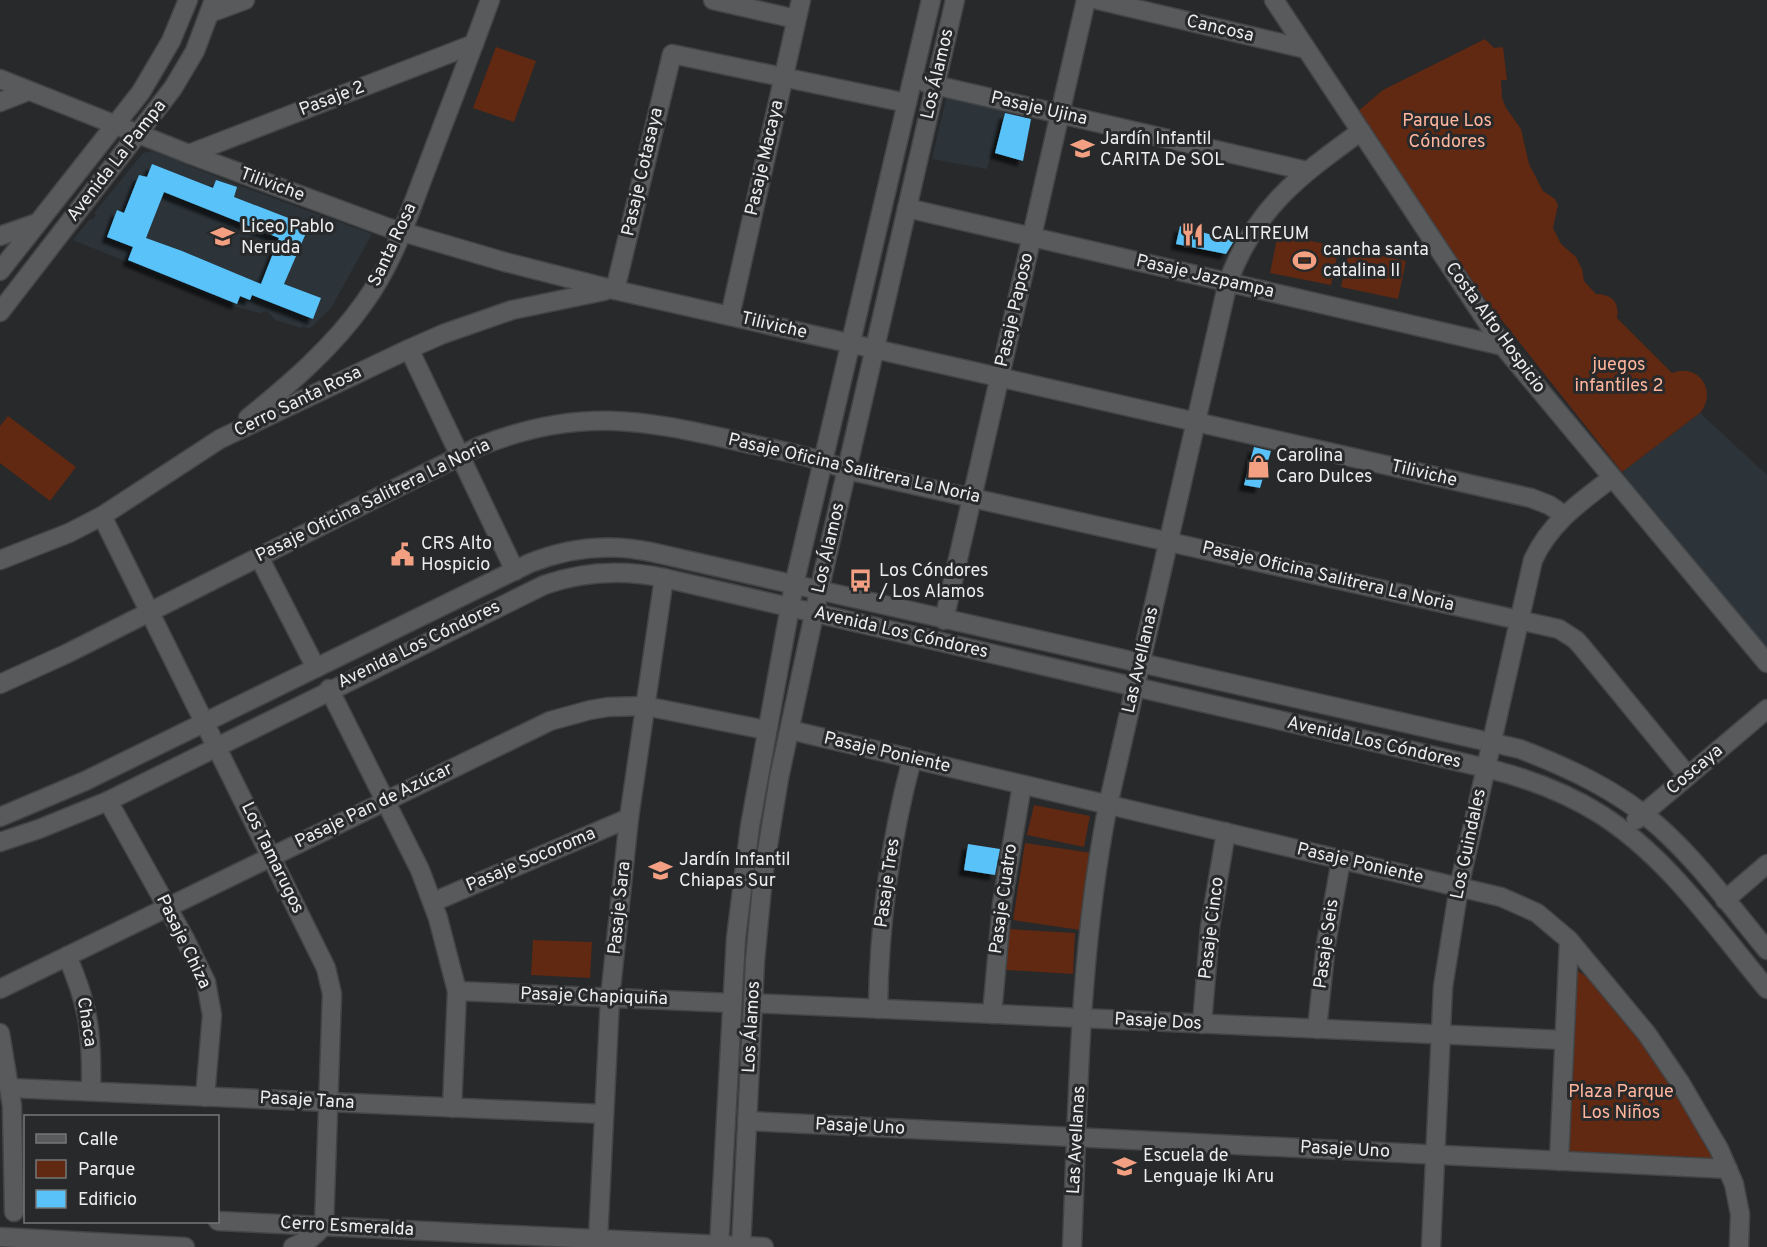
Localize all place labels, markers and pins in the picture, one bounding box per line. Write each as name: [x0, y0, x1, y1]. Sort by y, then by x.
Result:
place label: Jardín Infantil CARITA De SOL: [1100, 128, 1224, 172]
school or university icon: Jardín Infantil CARITA De SOL: [1069, 136, 1095, 162]
place label: Liceo Pablo Neruda: [241, 216, 334, 260]
restaurant icon: CALITREUM: [1180, 221, 1206, 247]
place label: CALITREUM: [1211, 223, 1309, 246]
school or university icon: Liceo Pablo Neruda: [210, 224, 236, 250]
place label: cancha santa catalina II: [1323, 239, 1429, 283]
sports icon: cancha santa catalina II: [1292, 247, 1318, 273]
place label: Carolina Caro Dulces: [1276, 445, 1372, 489]
shop icon: Carolina Caro Dulces: [1245, 453, 1271, 479]
place label: CRS Alto Hospicio: [421, 533, 492, 577]
public building icon: CRS Alto Hospicio: [390, 541, 416, 567]
place label: Los Cóndores / Los Alamos: [878, 560, 988, 604]
bus stop icon: Los Cóndores / Los Alamos: [848, 568, 874, 594]
place label: Jardín Infantil Chiapas Sur: [679, 849, 791, 893]
school or university icon: Jardín Infantil Chiapas Sur: [648, 857, 674, 883]
place label: Escuela de Lenguaje Iki Aru: [1143, 1145, 1274, 1189]
school or university icon: Escuela de Lenguaje Iki Aru: [1112, 1153, 1138, 1179]

